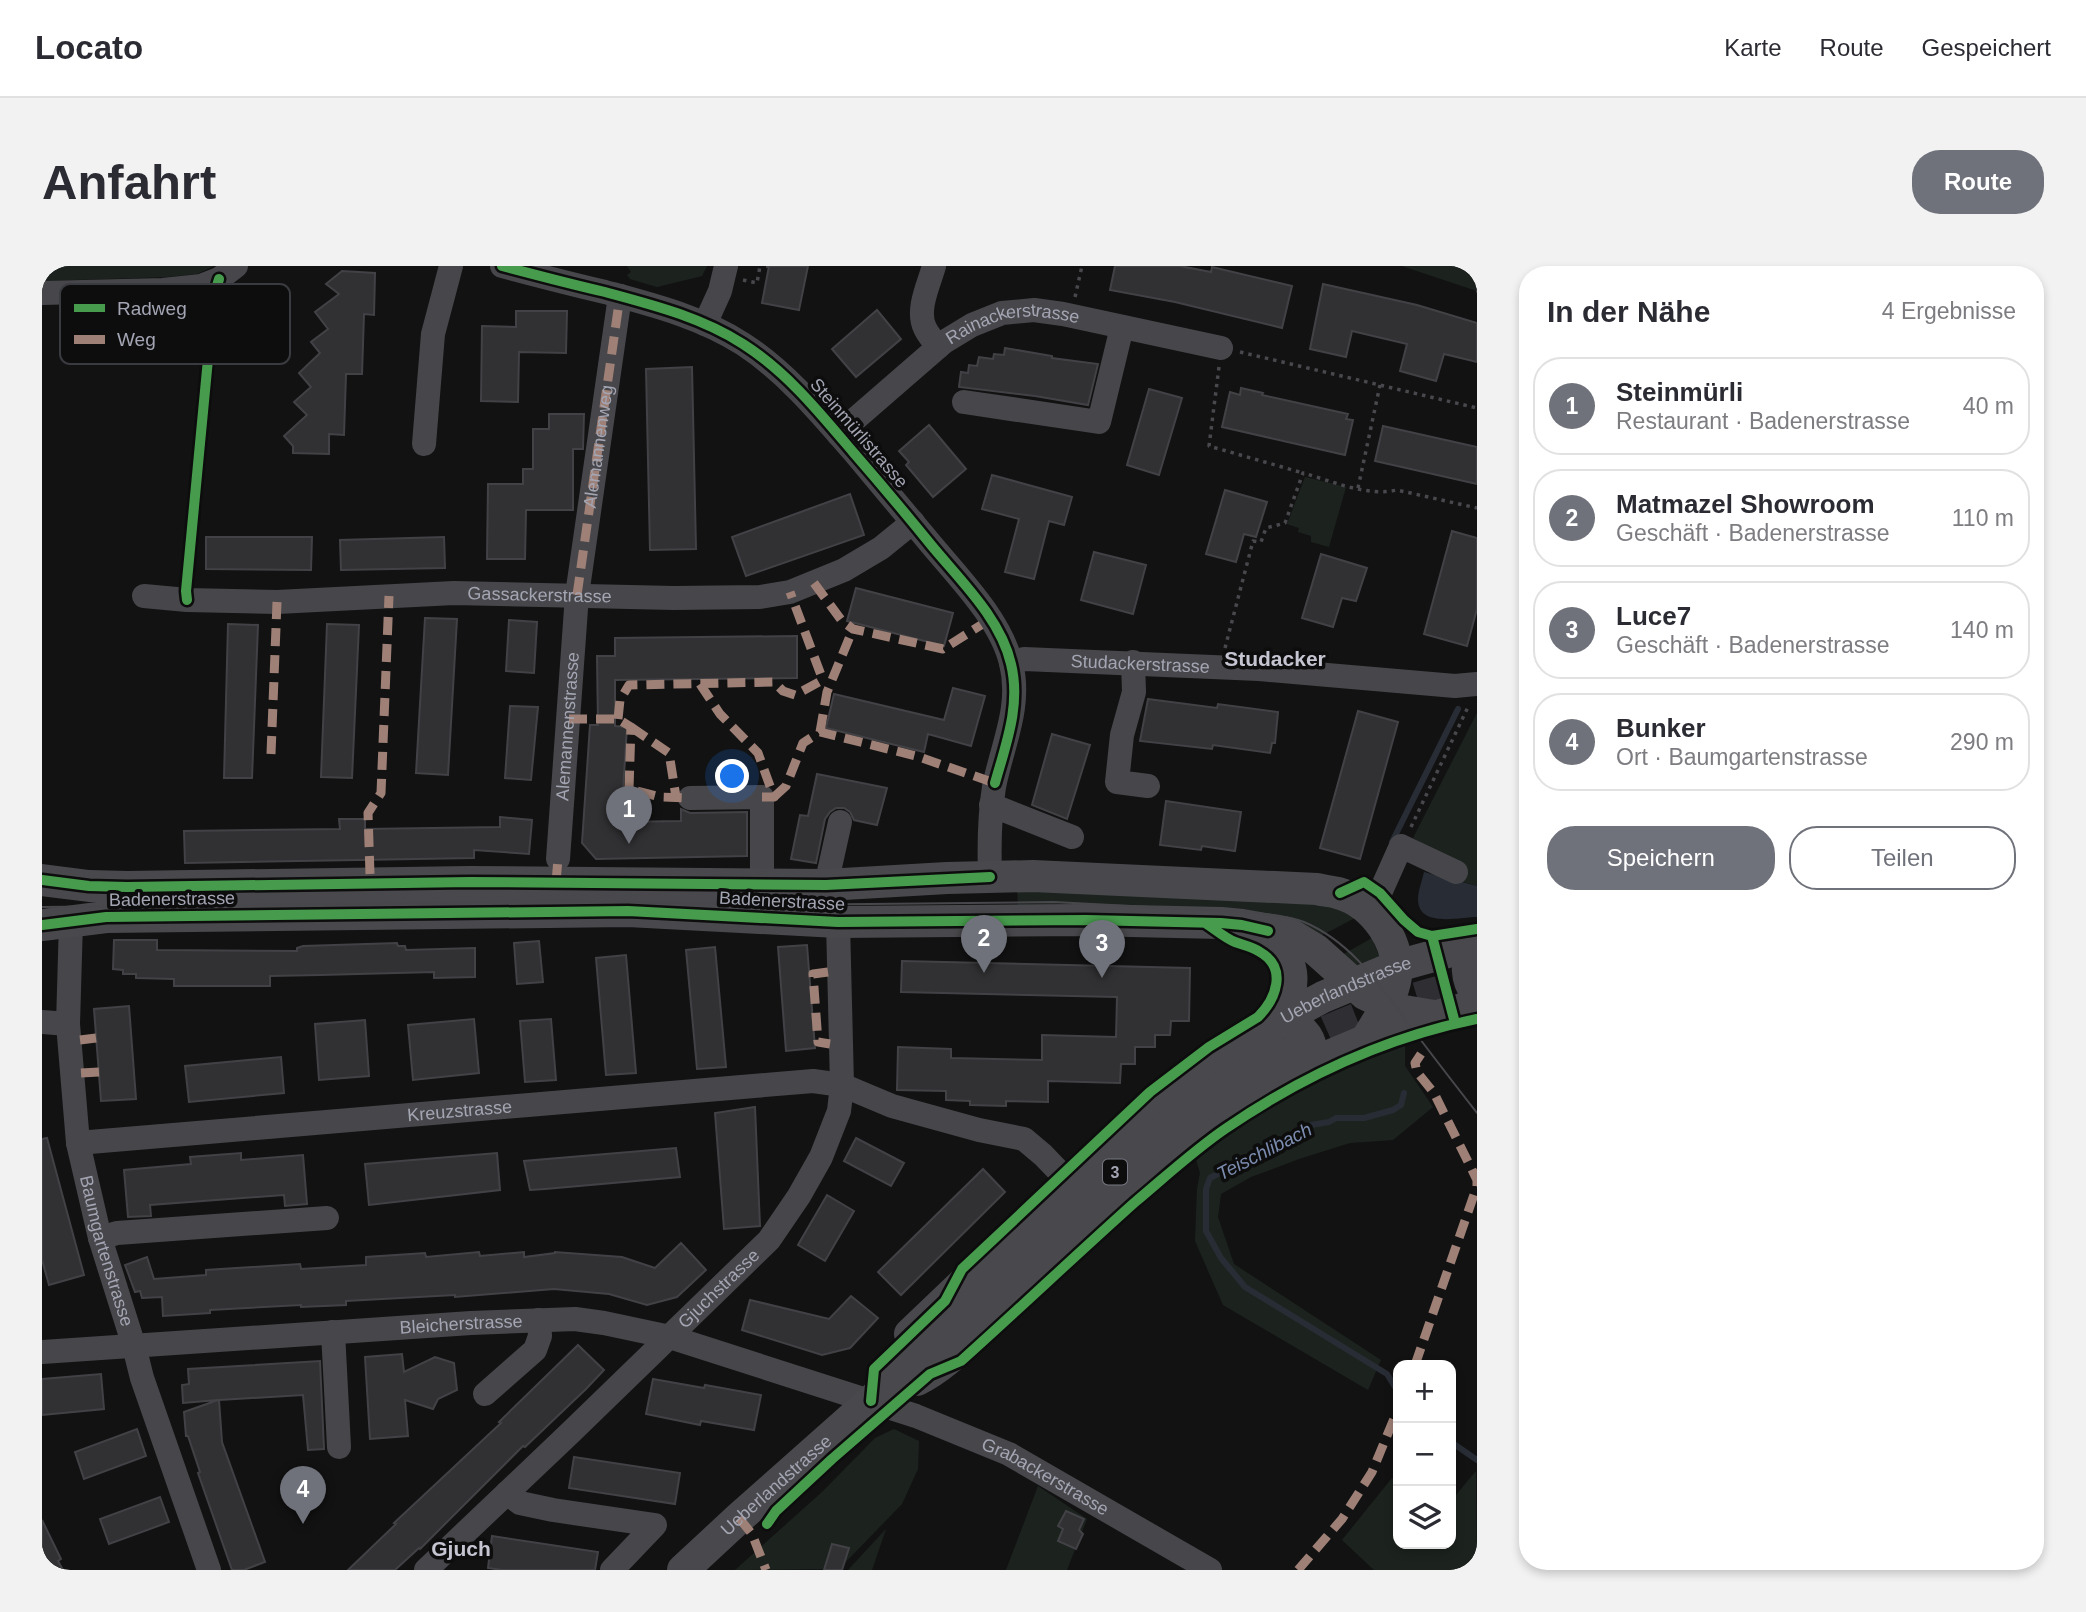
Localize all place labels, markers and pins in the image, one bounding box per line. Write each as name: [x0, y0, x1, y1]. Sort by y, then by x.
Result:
pin: 1: [606, 786, 652, 844]
pin: 2: [961, 915, 1007, 973]
pin: 3: [1079, 920, 1125, 978]
pin: 4: [280, 1466, 326, 1524]

